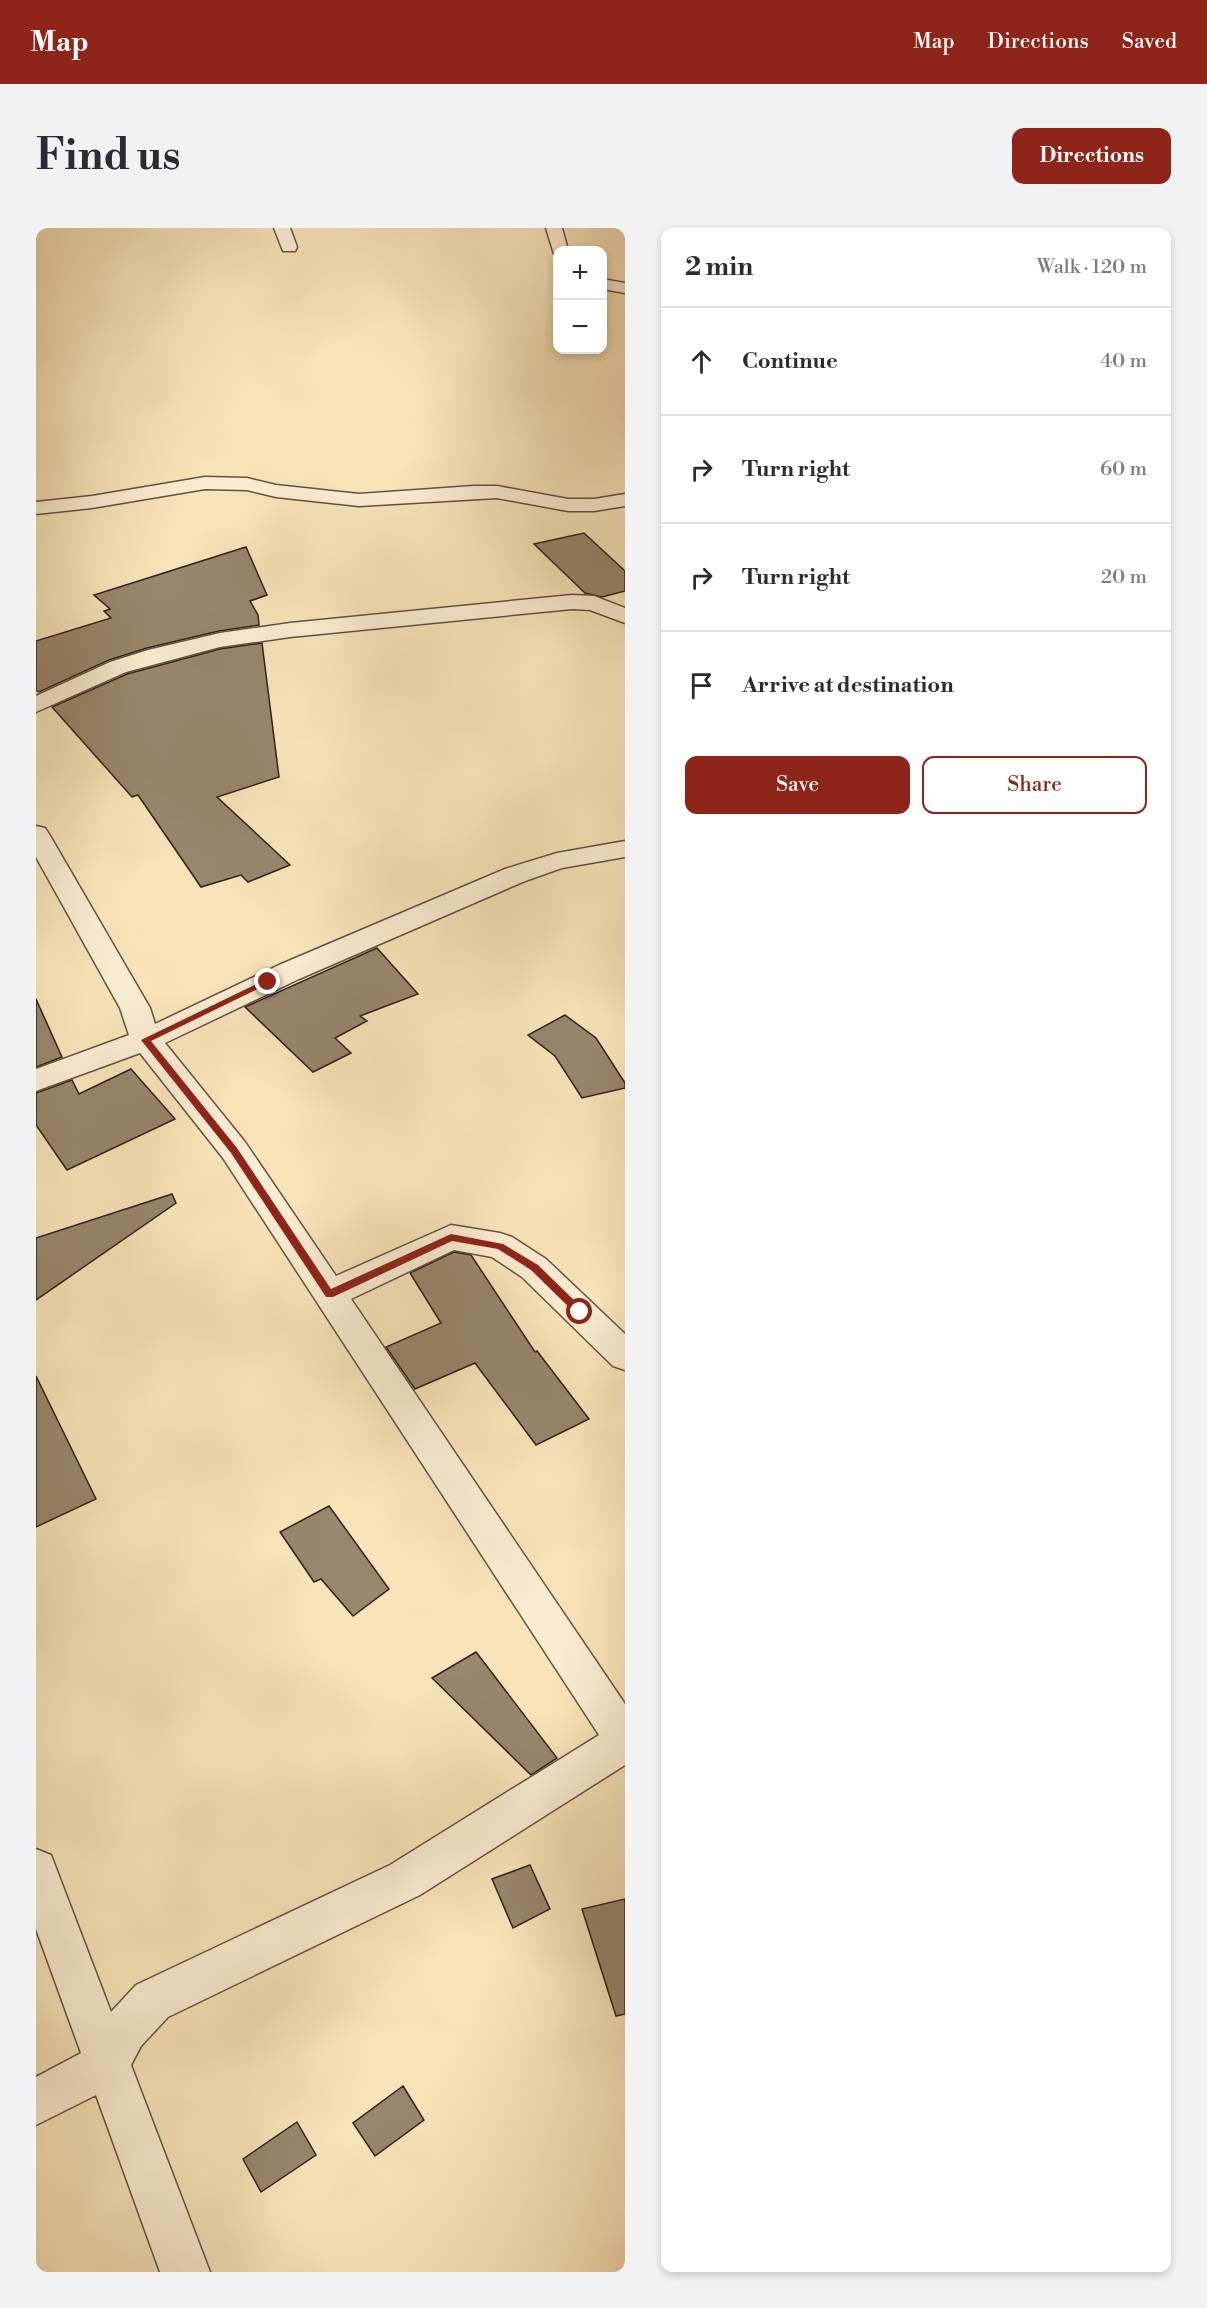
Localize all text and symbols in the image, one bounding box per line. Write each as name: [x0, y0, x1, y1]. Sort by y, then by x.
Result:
text: Map: [30, 25, 89, 60]
text: Map: [913, 29, 955, 55]
text: Directions: [988, 29, 1089, 55]
text: Saved: [1122, 29, 1177, 55]
button: Directions: [1012, 128, 1171, 184]
text: Find us: [36, 130, 180, 183]
map controls: [553, 246, 607, 354]
button: +: [553, 246, 607, 300]
text: 2 min: [685, 251, 753, 283]
text: Walk · 120 m: [1037, 255, 1147, 280]
button: −: [553, 300, 607, 354]
icon: ahead: [685, 345, 718, 378]
text: Continue: [742, 348, 838, 375]
text: 40 m: [1100, 349, 1147, 374]
icon: right: [685, 453, 718, 486]
text: Turn right: [742, 456, 850, 483]
text: 60 m: [1100, 457, 1147, 482]
icon: right: [685, 561, 718, 594]
text: Turn right: [742, 564, 850, 591]
text: 20 m: [1101, 565, 1147, 590]
icon: arrive: [685, 669, 718, 702]
text: Arrive at destination: [742, 672, 954, 699]
button: Save: [685, 756, 910, 814]
button: Share: [922, 756, 1147, 814]
route end: [254, 968, 280, 994]
route start: [566, 1298, 592, 1324]

